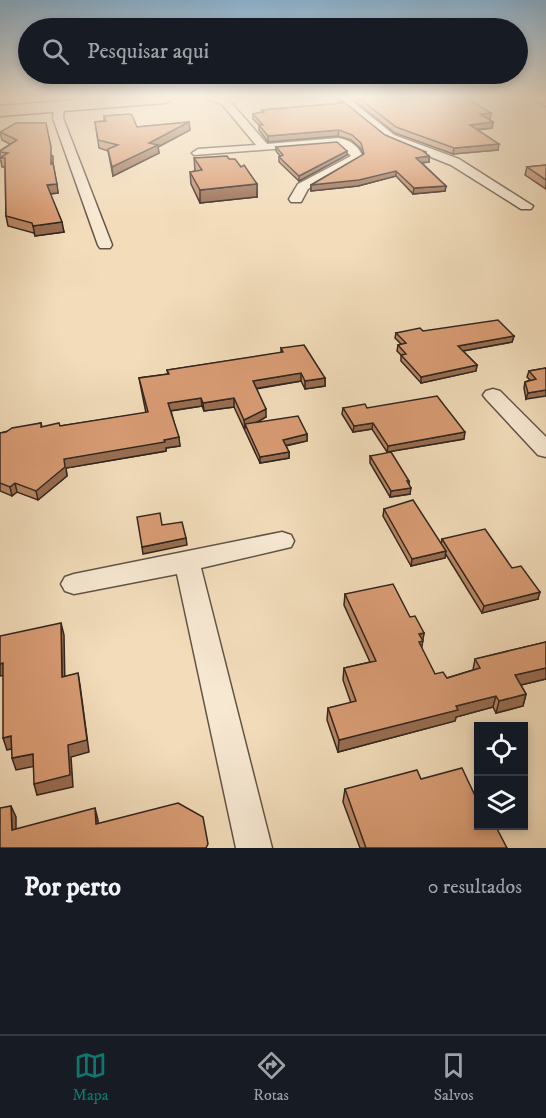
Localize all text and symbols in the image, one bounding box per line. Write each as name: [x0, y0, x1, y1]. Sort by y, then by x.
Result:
search box: [18, 18, 528, 84]
icon: search: [39, 35, 72, 68]
text: Pesquisar aqui: [87, 38, 209, 65]
map controls: [474, 722, 528, 830]
button: locate: [474, 722, 528, 776]
button: layers: [474, 776, 528, 830]
text: Por perto: [24, 871, 121, 904]
text: 0 resultados: [428, 875, 522, 900]
tab: Mapa: [72, 1049, 109, 1105]
tab: Rotas: [253, 1049, 289, 1105]
tab: Salvos: [434, 1049, 474, 1105]

